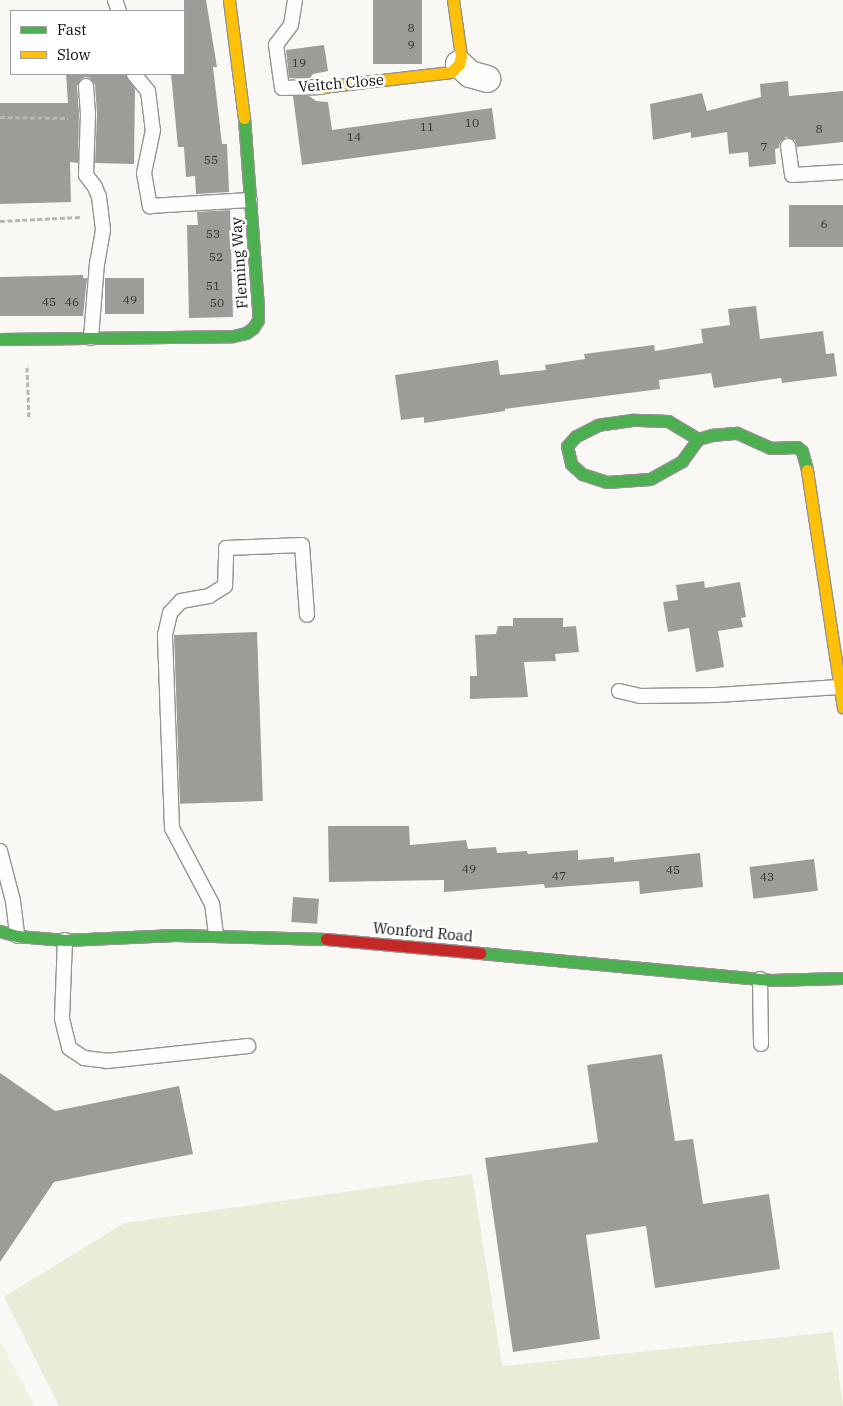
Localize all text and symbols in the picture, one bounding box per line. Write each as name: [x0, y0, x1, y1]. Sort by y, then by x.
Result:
legend: [10, 10, 185, 75]
text: Fast: [57, 20, 87, 39]
house number: 8: [407, 21, 415, 35]
house number: 9: [407, 38, 415, 52]
text: Slow: [57, 45, 90, 64]
house number: 19: [292, 56, 306, 70]
street label: Veitch Close: [297, 70, 385, 96]
house number: 10: [465, 116, 479, 130]
house number: 11: [420, 120, 434, 134]
house number: 8: [815, 122, 823, 136]
house number: 14: [347, 130, 361, 144]
house number: 7: [760, 140, 768, 154]
house number: 55: [204, 153, 218, 167]
street label: Fleming Way: [227, 217, 251, 309]
house number: 6: [820, 217, 828, 231]
house number: 53: [206, 227, 220, 241]
house number: 52: [209, 250, 223, 264]
house number: 51: [206, 279, 220, 293]
house number: 49: [123, 293, 137, 307]
house number: 45: [42, 295, 56, 309]
house number: 46: [65, 295, 79, 309]
house number: 50: [210, 296, 224, 310]
house number: 49: [462, 862, 476, 876]
house number: 45: [666, 863, 680, 877]
house number: 47: [552, 869, 566, 883]
house number: 43: [760, 870, 774, 884]
street label: Wonford Road: [372, 919, 474, 945]

